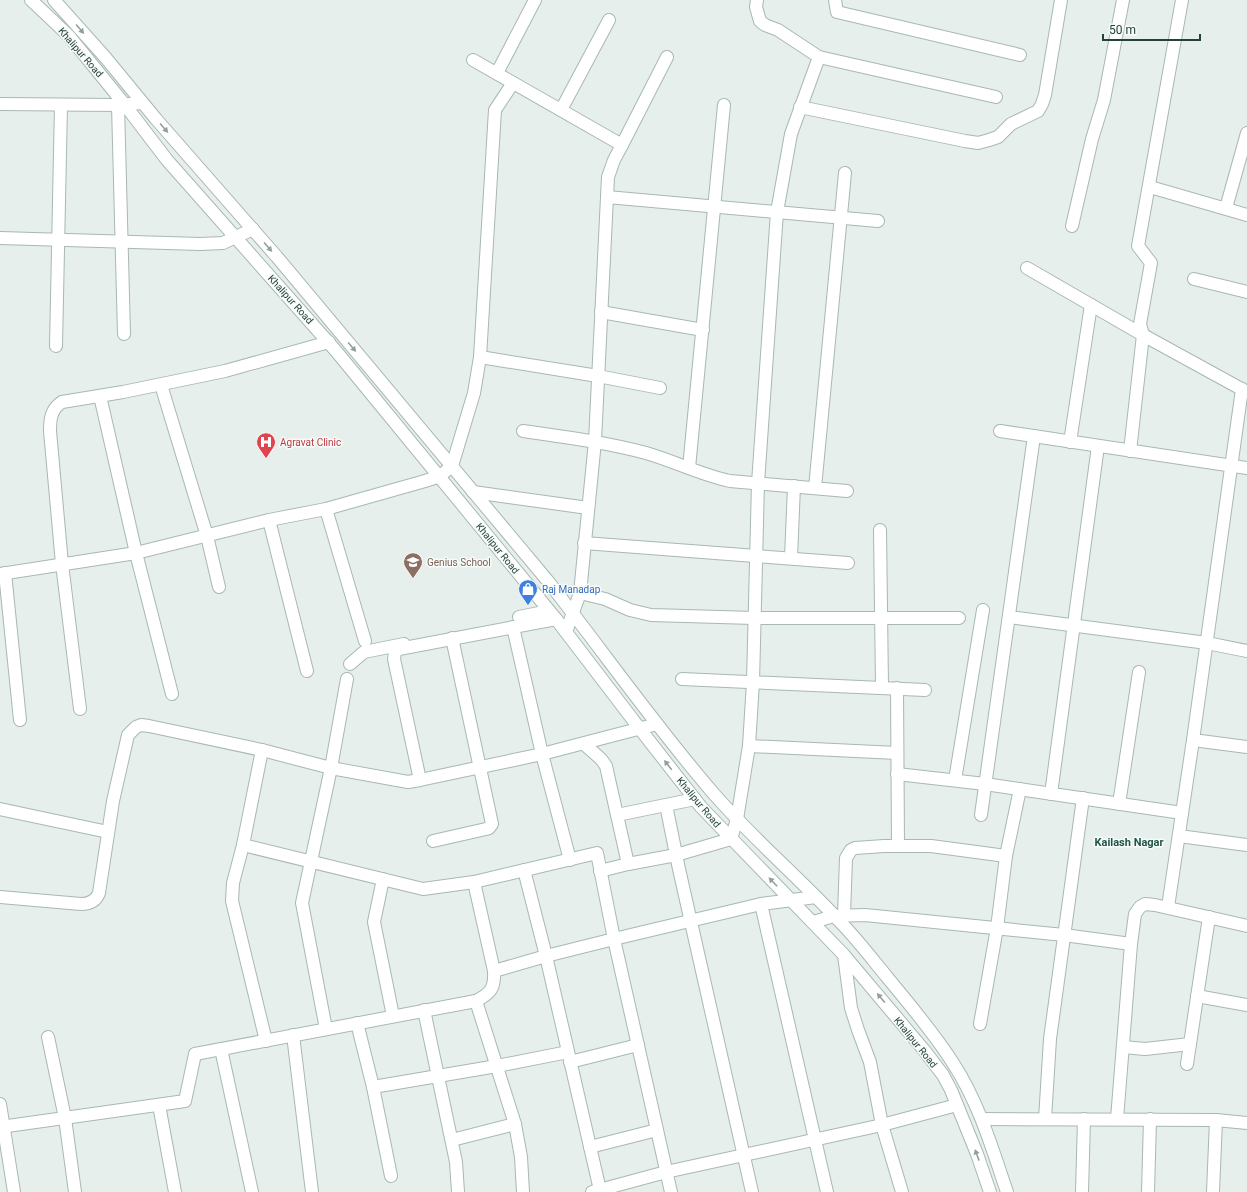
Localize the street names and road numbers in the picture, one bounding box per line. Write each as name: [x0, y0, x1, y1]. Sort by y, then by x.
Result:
street label: Khalipur Road: [56, 25, 105, 79]
street label: Khalipur Road: [266, 273, 315, 326]
street label: Khalipur Road: [474, 521, 521, 576]
street label: Khalipur Road: [674, 775, 723, 830]
street label: Khalipur Road: [892, 1015, 939, 1070]

